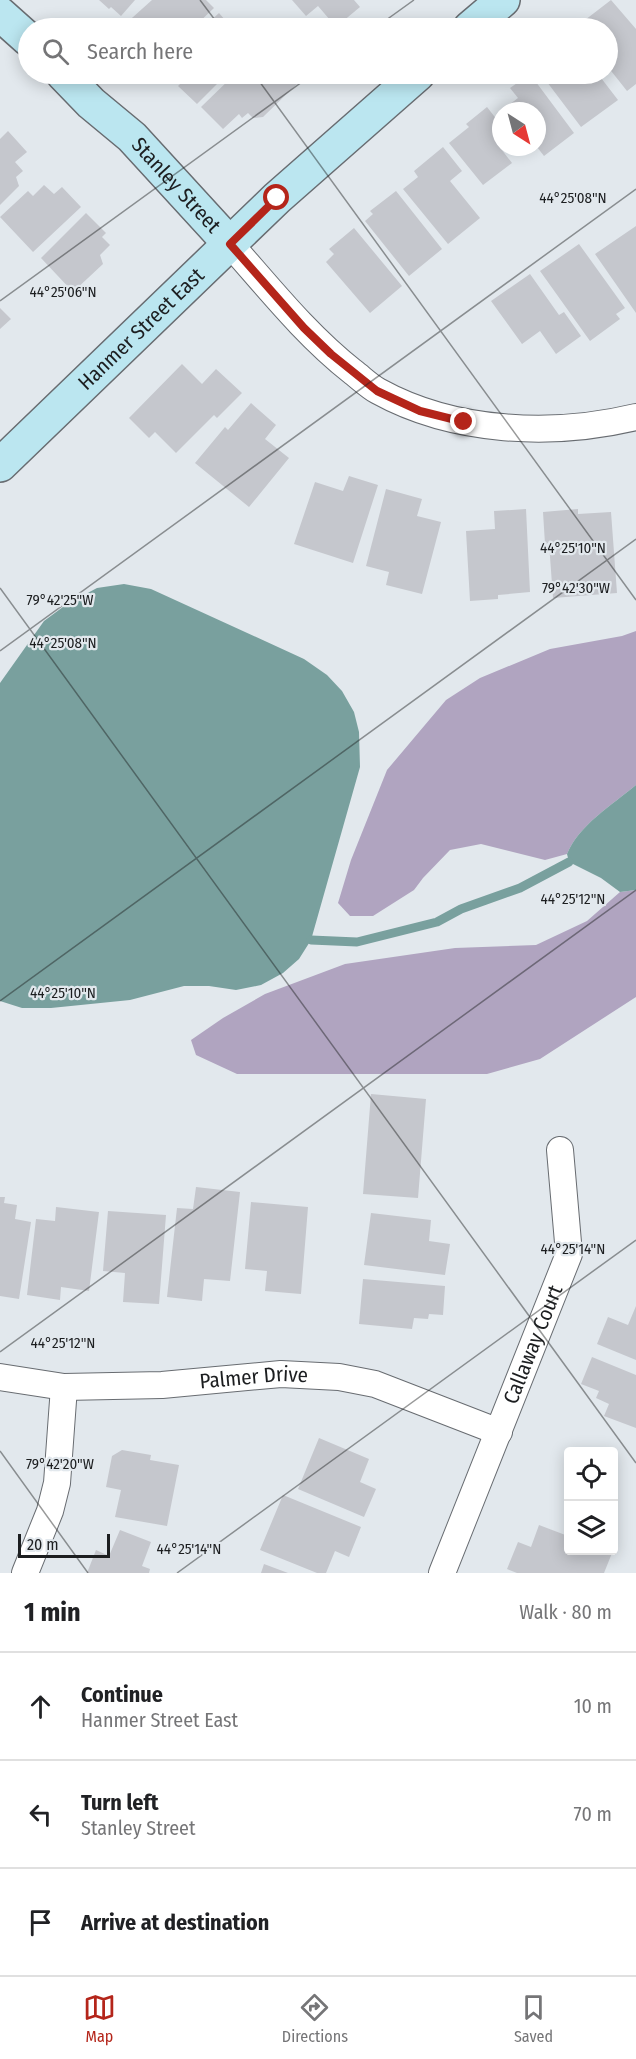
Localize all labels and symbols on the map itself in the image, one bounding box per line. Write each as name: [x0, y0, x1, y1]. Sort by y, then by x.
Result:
north arrow: [492, 102, 546, 156]
street label: Stanley Street: [126, 132, 226, 238]
route start: [263, 184, 289, 210]
text: 44°25'08"N: [539, 189, 607, 207]
street label: Hanmer Street East: [73, 262, 210, 396]
text: 44°25'06"N: [29, 283, 97, 301]
route end: [450, 408, 476, 434]
text: 44°25'10"N: [540, 539, 606, 557]
text: 79°42'30"W: [542, 579, 610, 597]
text: 79°42'25"W: [27, 591, 93, 609]
text: 44°25'08"N: [29, 634, 97, 652]
text: 44°25'12"N: [541, 890, 605, 908]
text: 44°25'10"N: [30, 984, 96, 1002]
text: 44°25'14"N: [541, 1240, 605, 1258]
street label: Callaway Court: [498, 1281, 568, 1408]
text: 44°25'12"N: [31, 1334, 95, 1352]
street label: Palmer Drive: [198, 1361, 309, 1394]
text: 79°42'20"W: [26, 1455, 94, 1473]
scale bar: [18, 1531, 110, 1558]
text: 44°25'14"N: [157, 1540, 221, 1558]

